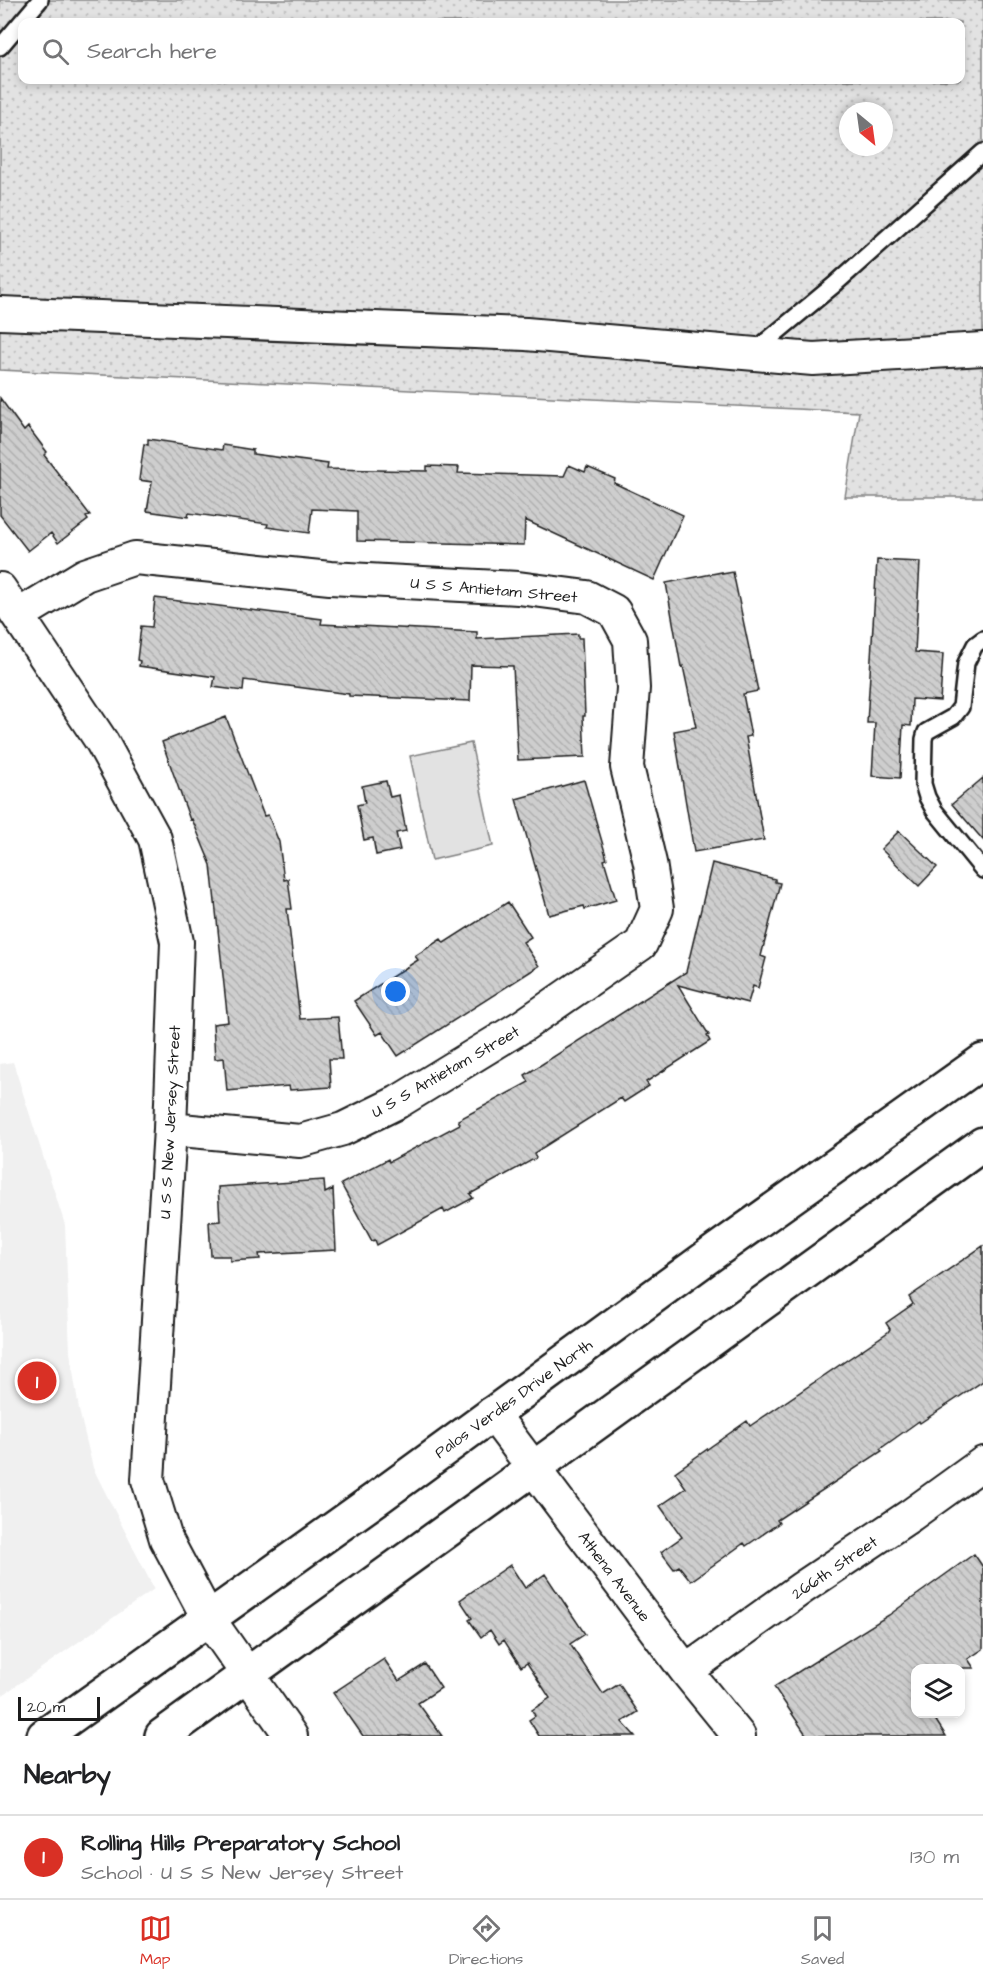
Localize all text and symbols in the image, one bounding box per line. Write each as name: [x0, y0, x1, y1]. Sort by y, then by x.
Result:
search box: [18, 18, 965, 84]
icon: search: [39, 35, 72, 68]
text: Search here: [87, 36, 217, 67]
north arrow: [839, 102, 893, 156]
street label: U S S Antietam Street: [410, 572, 579, 608]
your location: [381, 977, 410, 1006]
street label: U S S Antietam Street: [368, 1020, 524, 1123]
street label: U S S New Jersey Street: [154, 1024, 187, 1220]
street label: Palos Verdes Drive North: [430, 1334, 597, 1464]
pin: 1: [18, 1358, 57, 1404]
street label: Athena Avenue: [573, 1527, 656, 1627]
street label: 266th Street: [787, 1531, 882, 1605]
map controls: [911, 1664, 965, 1718]
button: layers: [911, 1664, 965, 1718]
scale bar: [18, 1694, 100, 1722]
text: 20 m: [27, 1696, 65, 1718]
text: Nearby: [24, 1757, 111, 1793]
text: Rolling Hills Preparatory School: [81, 1828, 400, 1859]
text: 1: [42, 1843, 45, 1871]
text: 130 m: [910, 1843, 959, 1871]
text: School · U S S New Jersey Street: [81, 1859, 403, 1887]
tab: Map: [139, 1912, 172, 1970]
tab: Directions: [449, 1912, 523, 1970]
tab: Saved: [801, 1912, 844, 1970]

